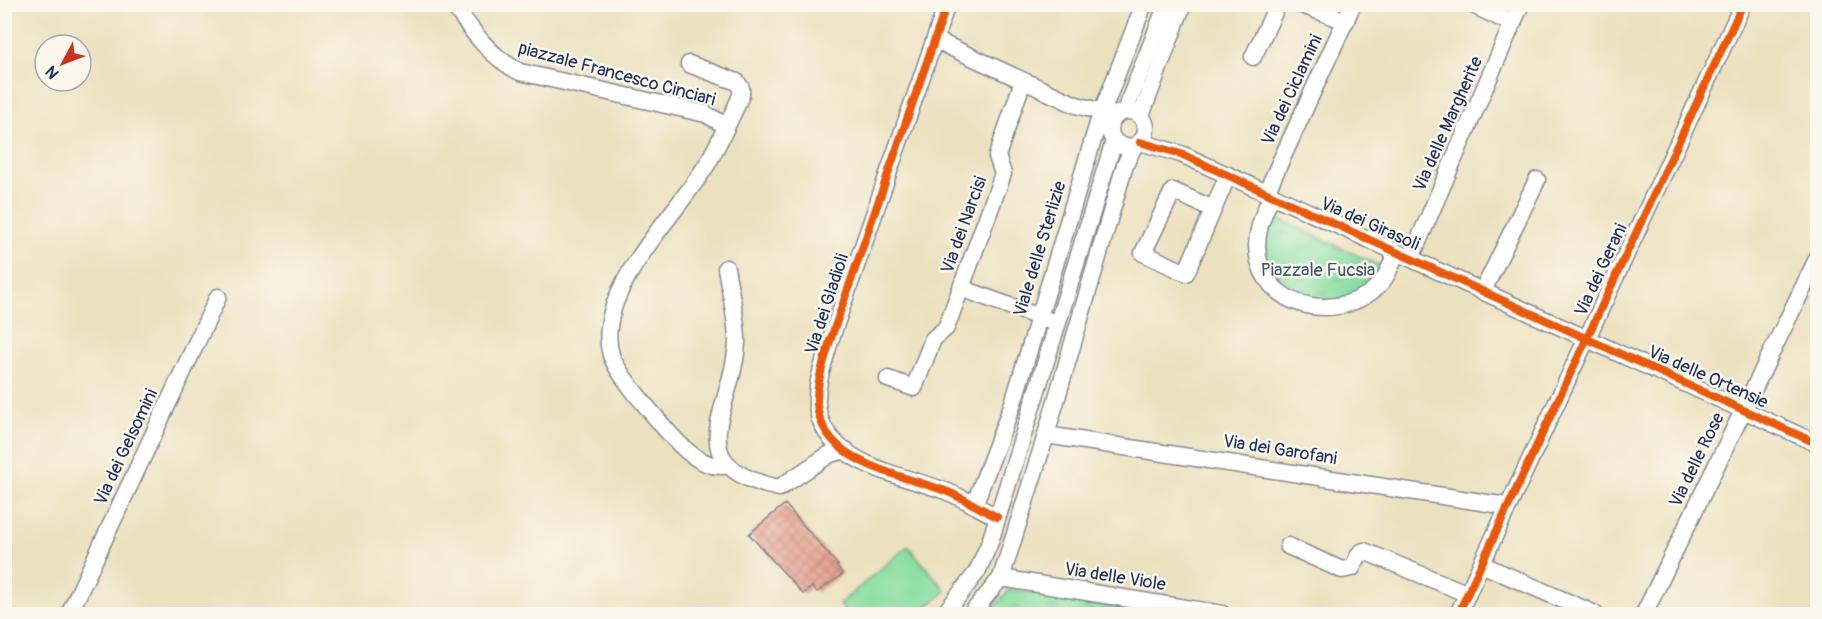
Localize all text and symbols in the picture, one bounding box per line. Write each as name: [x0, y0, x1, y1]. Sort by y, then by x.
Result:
street label: Via dei Ciclamini: [1256, 31, 1328, 149]
north arrow: [33, 33, 93, 93]
street label: piazzale Francesco Cinciari: [516, 37, 718, 111]
street label: Via delle Margherite: [1408, 53, 1488, 195]
text: N: [41, 61, 64, 83]
street label: Via dei Narcisi: [936, 173, 992, 277]
street label: Viale delle Sterlizie: [1008, 178, 1072, 320]
street label: Via dei Girasoli: [1317, 192, 1423, 256]
street label: Via dei Gerani: [1570, 220, 1632, 320]
street label: Via dei Gladioli: [800, 251, 854, 357]
park label: Piazzale Fucsia: [1261, 259, 1375, 282]
street label: Via delle Ortensie: [1644, 340, 1772, 414]
street label: Via dei Gelsomini: [89, 385, 163, 509]
street label: Via delle Rose: [1664, 409, 1730, 511]
street label: Via dei Garofani: [1221, 430, 1339, 470]
street label: Via delle Viole: [1063, 558, 1167, 596]

